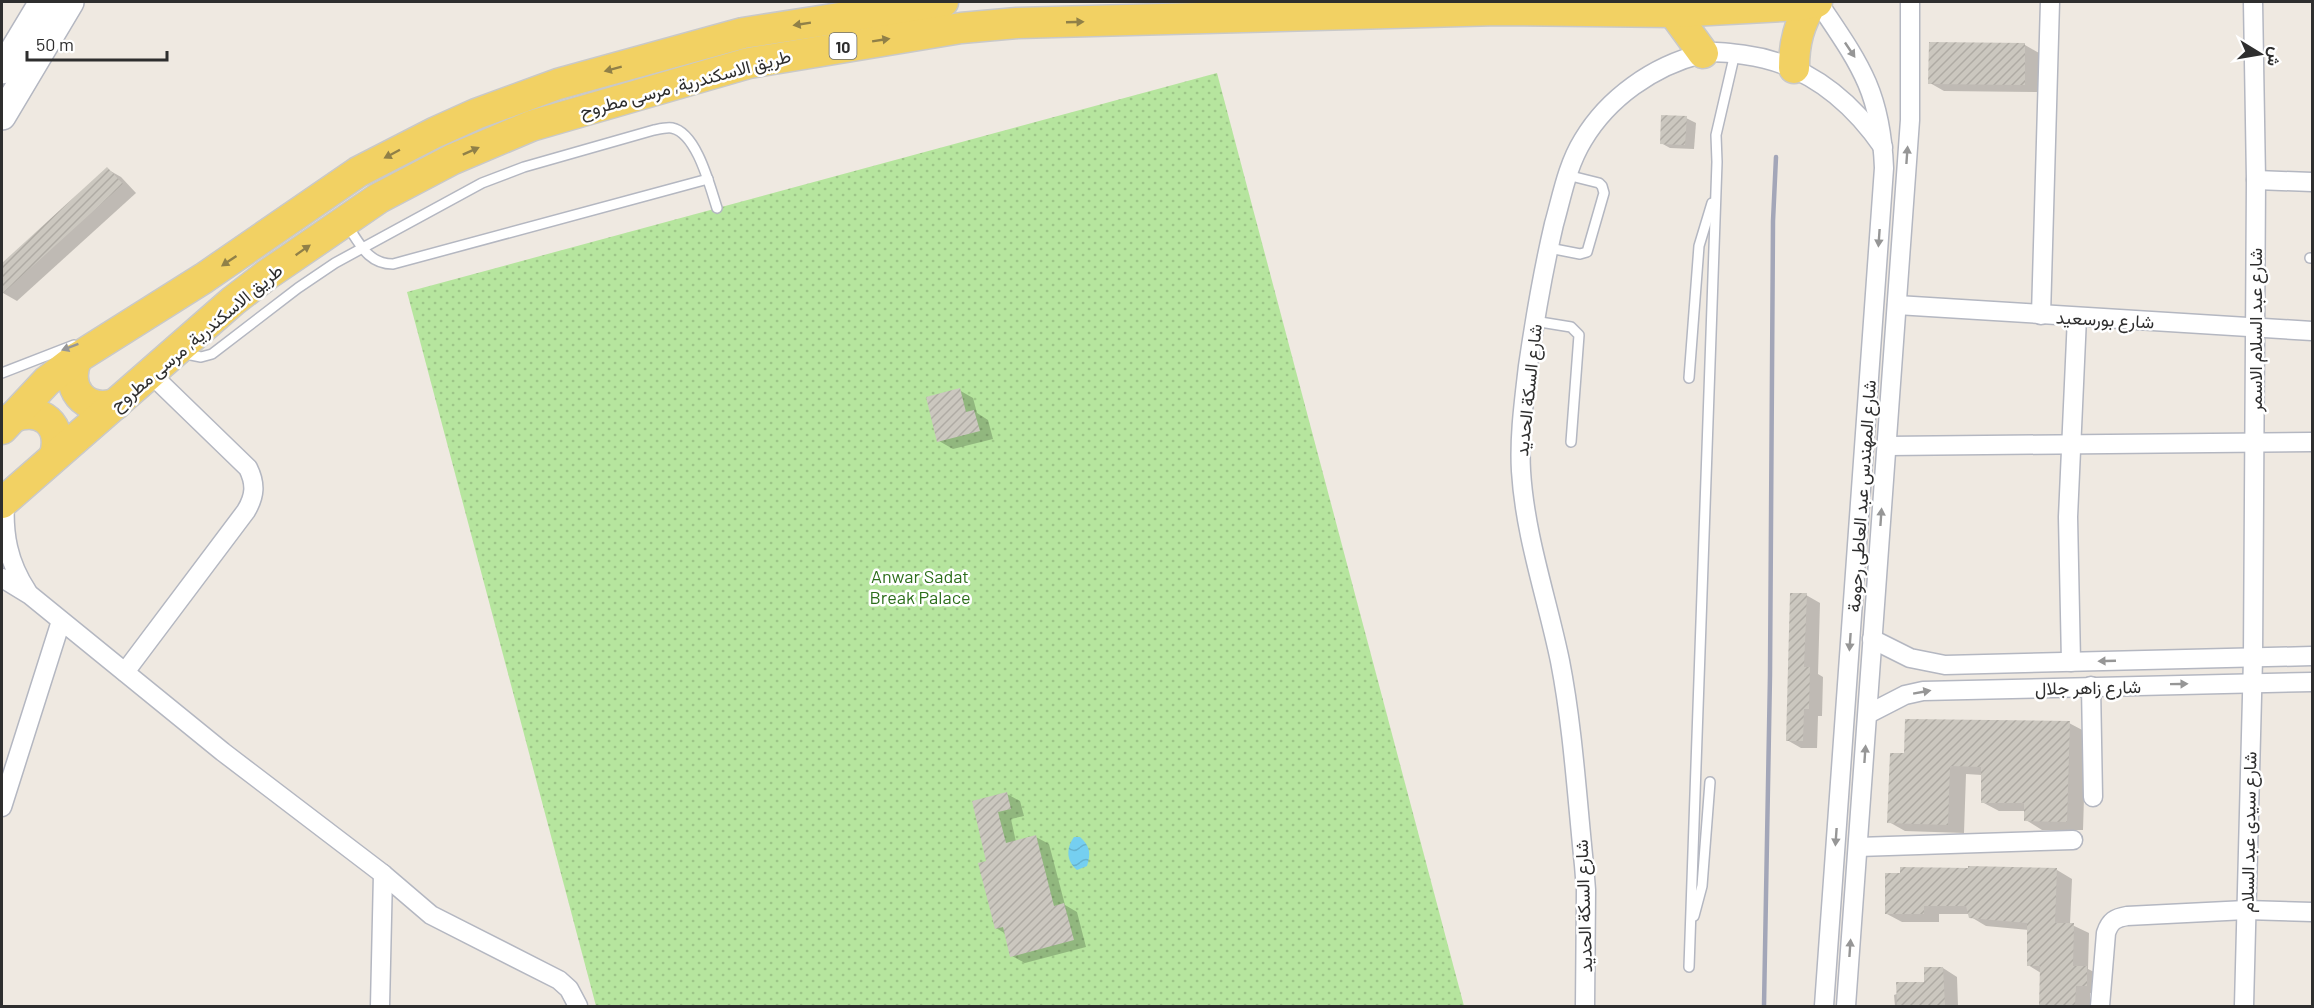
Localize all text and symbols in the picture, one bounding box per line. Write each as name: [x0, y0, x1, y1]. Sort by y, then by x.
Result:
one-way arrow: [1065, 17, 1084, 26]
one-way arrow: [793, 19, 812, 28]
scale bar: [27, 24, 166, 62]
north arrow: [2230, 24, 2290, 84]
text: 50 m: [36, 33, 74, 55]
road number: 10: [830, 33, 856, 59]
one-way arrow: [872, 36, 891, 45]
one-way arrow: [1845, 42, 1856, 58]
street label: طريق الاسكندرية, مرسى مطروح: [577, 44, 794, 124]
text: ش: [2263, 46, 2286, 68]
one-way arrow: [604, 64, 622, 74]
one-way arrow: [462, 146, 480, 156]
one-way arrow: [1903, 146, 1912, 165]
one-way arrow: [383, 149, 400, 159]
one-way arrow: [1874, 229, 1884, 248]
one-way arrow: [295, 245, 311, 256]
street label: شارع عبد السلام الاسمر: [2244, 248, 2268, 413]
one-way arrow: [222, 255, 238, 267]
street label: طريق الاسكندرية, مرسى مطروح: [106, 259, 288, 417]
street label: شارع بورسعيد: [2055, 305, 2155, 335]
street label: شارع السكة الحديد: [1510, 323, 1548, 457]
one-way arrow: [60, 342, 78, 352]
street label: شارع المهندس عبد العاطى رحومة: [1842, 379, 1882, 613]
one-way arrow: [1876, 508, 1886, 527]
park label: Anwar Sadat Break Palace: [869, 565, 971, 608]
one-way arrow: [1845, 633, 1855, 652]
one-way arrow: [2098, 657, 2117, 666]
street label: شارع زاهر جلال: [2035, 675, 2141, 701]
one-way arrow: [2170, 680, 2189, 689]
one-way arrow: [1912, 687, 1931, 696]
one-way arrow: [1860, 744, 1870, 763]
street label: شارع سيدى عبد السلام: [2236, 751, 2262, 913]
one-way arrow: [1831, 827, 1841, 846]
street label: شارع السكة الحديد: [1570, 839, 1598, 973]
one-way arrow: [1846, 939, 1855, 958]

